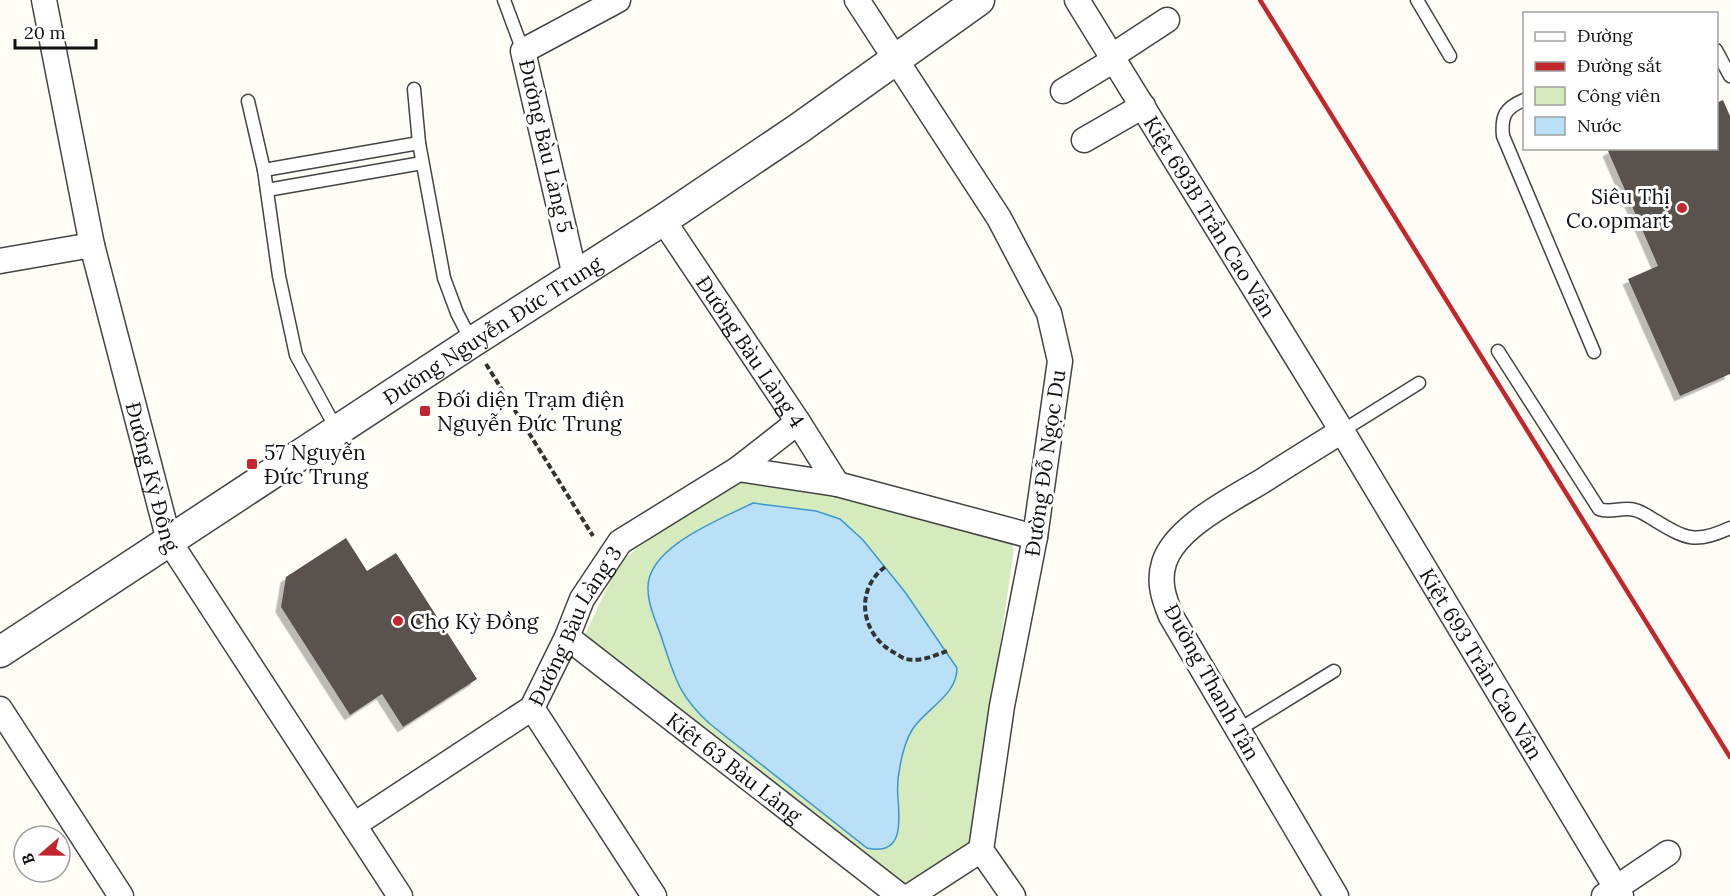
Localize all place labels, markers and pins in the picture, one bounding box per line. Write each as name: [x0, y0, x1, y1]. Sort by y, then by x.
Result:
place label: Siêu Thị Co.opmart: [1566, 183, 1671, 234]
marker: Siêu Thị Co.opmart: [1675, 201, 1689, 215]
place label: Đối diện Trạm điện Nguyễn Đức Trung: [437, 386, 625, 437]
marker: Đối diện Trạm điện Nguyễn Đức Trung: [418, 404, 432, 418]
place label: 57 Nguyễn Đức Trung: [264, 439, 368, 490]
marker: 57 Nguyễn Đức Trung: [245, 457, 259, 471]
place label: Chợ Kỳ Đồng: [410, 608, 539, 635]
marker: Chợ Kỳ Đồng: [391, 614, 405, 628]

